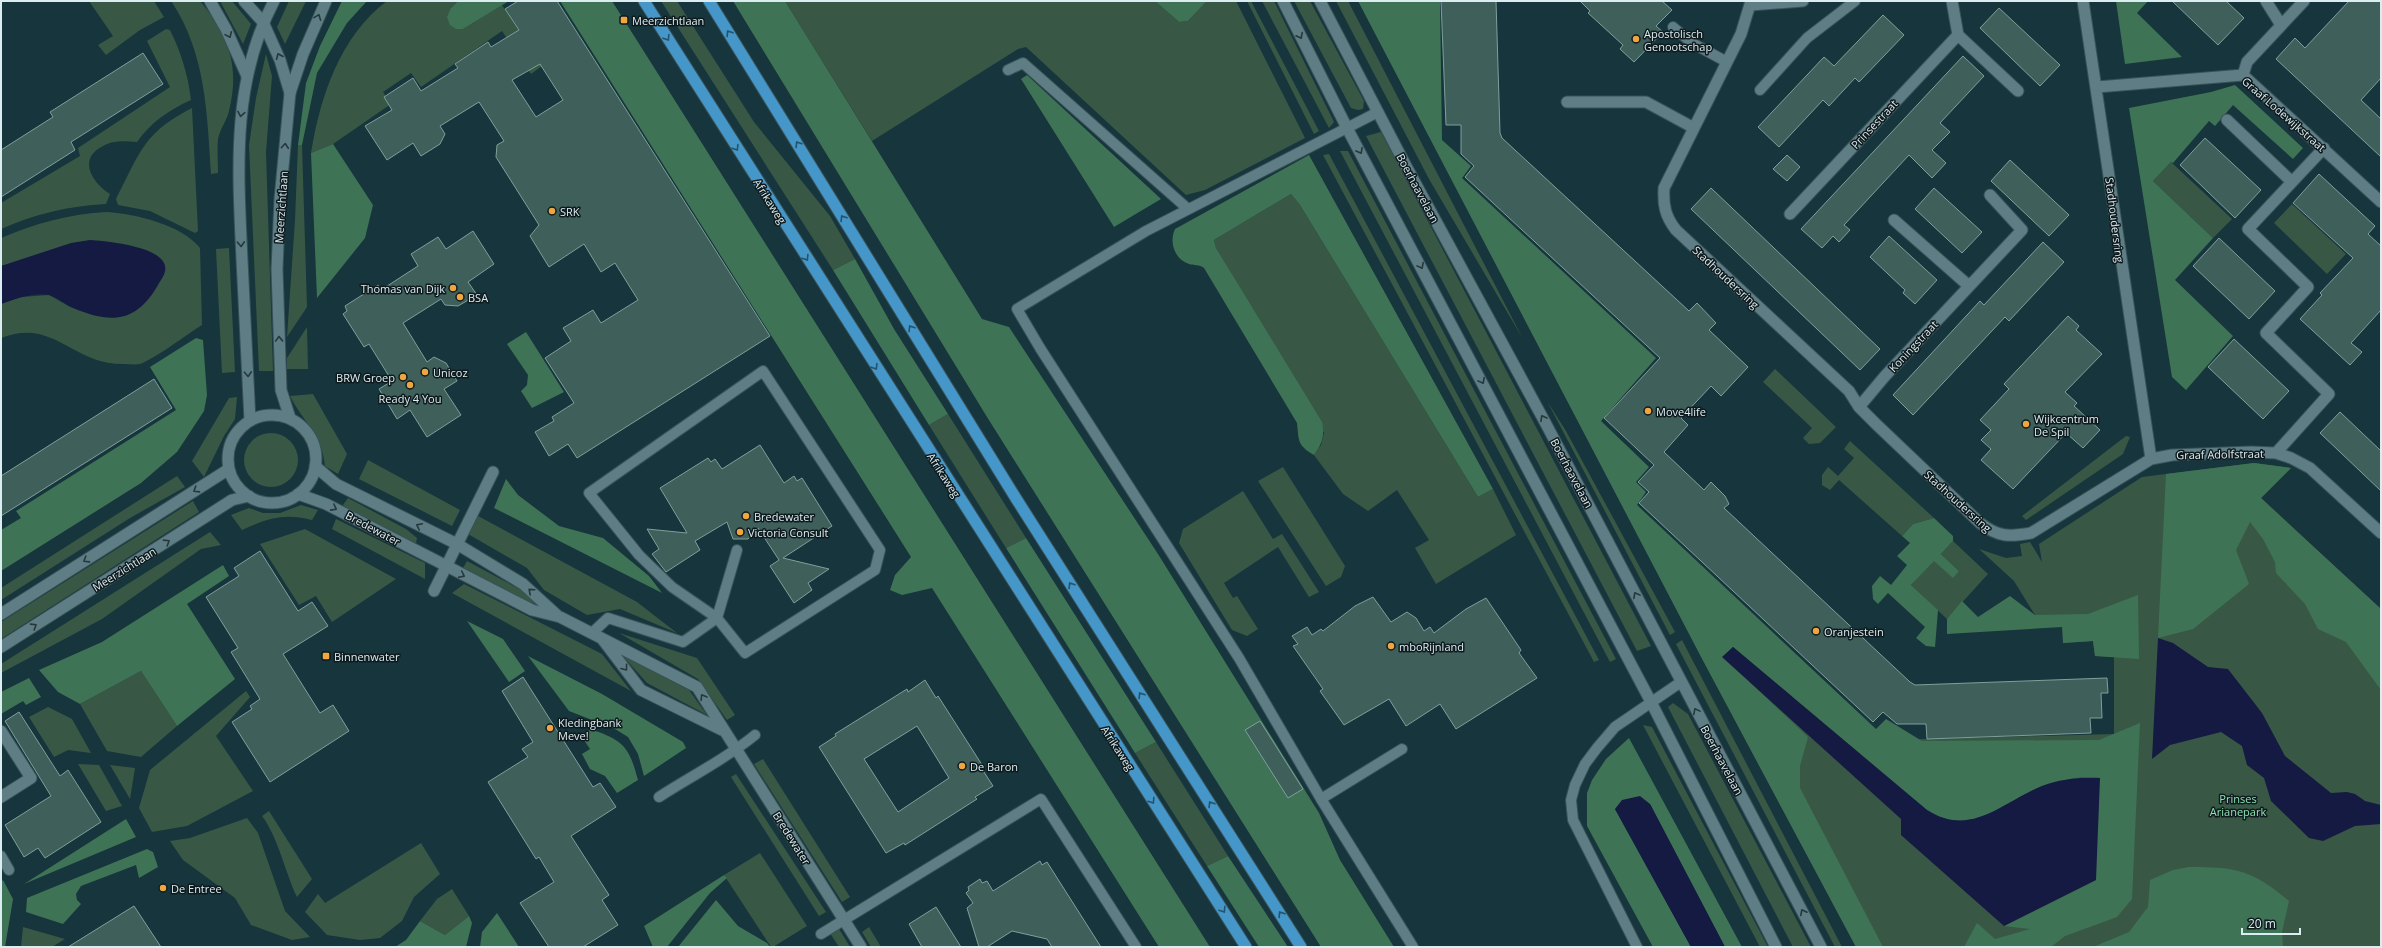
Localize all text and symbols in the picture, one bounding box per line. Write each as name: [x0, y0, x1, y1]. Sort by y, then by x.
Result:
place label: Meerzichtlaan: [632, 13, 704, 28]
one-way arrow: [313, 14, 321, 21]
marker: Meerzichtlaan: [619, 15, 629, 25]
place label: Apostolisch Genootschap: [1644, 26, 1712, 54]
one-way arrow: [727, 30, 734, 37]
one-way arrow: [224, 31, 232, 39]
one-way arrow: [1295, 32, 1303, 39]
one-way arrow: [662, 34, 670, 41]
marker: Apostolisch Genootschap: [1631, 34, 1641, 44]
one-way arrow: [275, 53, 283, 60]
street label: Graaf Lodewijkstraat: [2239, 74, 2329, 155]
street label: Prinsestraat: [1847, 96, 1901, 152]
one-way arrow: [237, 111, 245, 117]
one-way arrow: [795, 141, 802, 148]
one-way arrow: [281, 143, 290, 149]
one-way arrow: [732, 144, 739, 151]
one-way arrow: [1355, 147, 1363, 154]
street label: Boerhaavelaan: [1393, 151, 1443, 225]
street label: Meerzichtlaan: [271, 170, 291, 244]
street label: Afrikaweg: [750, 176, 790, 226]
street label: Stadhoudersring: [2102, 177, 2128, 263]
place label: SRK: [560, 204, 580, 219]
marker: SRK: [547, 206, 557, 216]
one-way arrow: [841, 215, 848, 222]
one-way arrow: [237, 241, 246, 247]
street label: Stadhoudersring: [1690, 242, 1762, 312]
one-way arrow: [801, 253, 808, 260]
one-way arrow: [1416, 262, 1424, 269]
place label: Thomas van Dijk: [361, 281, 445, 296]
marker: Thomas van Dijk: [448, 283, 458, 293]
place label: BSA: [468, 290, 488, 305]
marker: BSA: [455, 292, 465, 302]
street label: Koningstraat: [1885, 317, 1941, 375]
one-way arrow: [909, 326, 916, 333]
one-way arrow: [275, 336, 283, 342]
one-way arrow: [871, 363, 878, 370]
place label: Unicoz: [433, 365, 468, 380]
marker: Unicoz: [420, 367, 430, 377]
place label: BRW Groep: [336, 370, 395, 385]
one-way arrow: [243, 371, 252, 377]
marker: BRW Groep: [398, 372, 408, 382]
one-way arrow: [1477, 377, 1484, 384]
marker: Ready 4 You: [405, 380, 415, 390]
place label: Ready 4 You: [379, 391, 441, 406]
place label: Move4life: [1656, 404, 1706, 419]
marker: Move4life: [1643, 406, 1653, 416]
place label: Wijkcentrum De Spil: [2034, 411, 2099, 439]
one-way arrow: [1541, 415, 1548, 423]
marker: Wijkcentrum De Spil: [2021, 419, 2031, 429]
street label: Boerhaavelaan: [1547, 436, 1597, 510]
street label: Graaf Adolfstraat: [2176, 446, 2264, 462]
street label: Afrikaweg: [924, 450, 964, 500]
street label: Stadhoudersring: [1921, 467, 1995, 535]
one-way arrow: [193, 485, 200, 493]
one-way arrow: [330, 503, 337, 511]
street label: Bredewater: [343, 507, 403, 549]
place label: Bredewater: [754, 509, 814, 524]
marker: Bredewater: [741, 511, 751, 521]
one-way arrow: [416, 523, 423, 531]
place label: Victoria Consult: [748, 525, 828, 540]
marker: Victoria Consult: [735, 527, 745, 537]
one-way arrow: [163, 540, 170, 547]
street label: Meerzichtlaan: [89, 543, 159, 595]
one-way arrow: [83, 555, 90, 563]
one-way arrow: [458, 570, 465, 577]
one-way arrow: [1068, 582, 1076, 589]
one-way arrow: [528, 588, 536, 596]
one-way arrow: [1634, 592, 1641, 600]
one-way arrow: [30, 624, 37, 631]
place label: Oranjestein: [1824, 624, 1884, 639]
marker: Oranjestein: [1811, 626, 1821, 636]
place label: mboRijnland: [1399, 639, 1464, 654]
marker: mboRijnland: [1386, 641, 1396, 651]
place label: Binnenwater: [334, 649, 400, 664]
marker: Binnenwater: [321, 651, 331, 661]
one-way arrow: [620, 664, 627, 671]
one-way arrow: [1138, 692, 1146, 699]
one-way arrow: [700, 694, 707, 701]
one-way arrow: [1693, 708, 1701, 715]
place label: Kledingbank Meve!: [558, 715, 622, 743]
marker: Kledingbank Meve!: [545, 723, 555, 733]
street label: Afrikaweg: [1098, 723, 1138, 773]
street label: Boerhaavelaan: [1697, 723, 1747, 797]
place label: De Baron: [970, 759, 1018, 774]
marker: De Baron: [957, 761, 967, 771]
park label: Prinses Arianepark: [2210, 791, 2266, 819]
one-way arrow: [1147, 797, 1155, 804]
one-way arrow: [1208, 802, 1215, 809]
street label: Bredewater: [770, 809, 815, 868]
place label: De Entree: [171, 881, 222, 896]
marker: De Entree: [158, 883, 168, 893]
one-way arrow: [1218, 906, 1225, 913]
one-way arrow: [1800, 909, 1807, 917]
scale bar: [2242, 910, 2300, 936]
one-way arrow: [1278, 911, 1285, 918]
text: 20 m: [2248, 915, 2276, 932]

